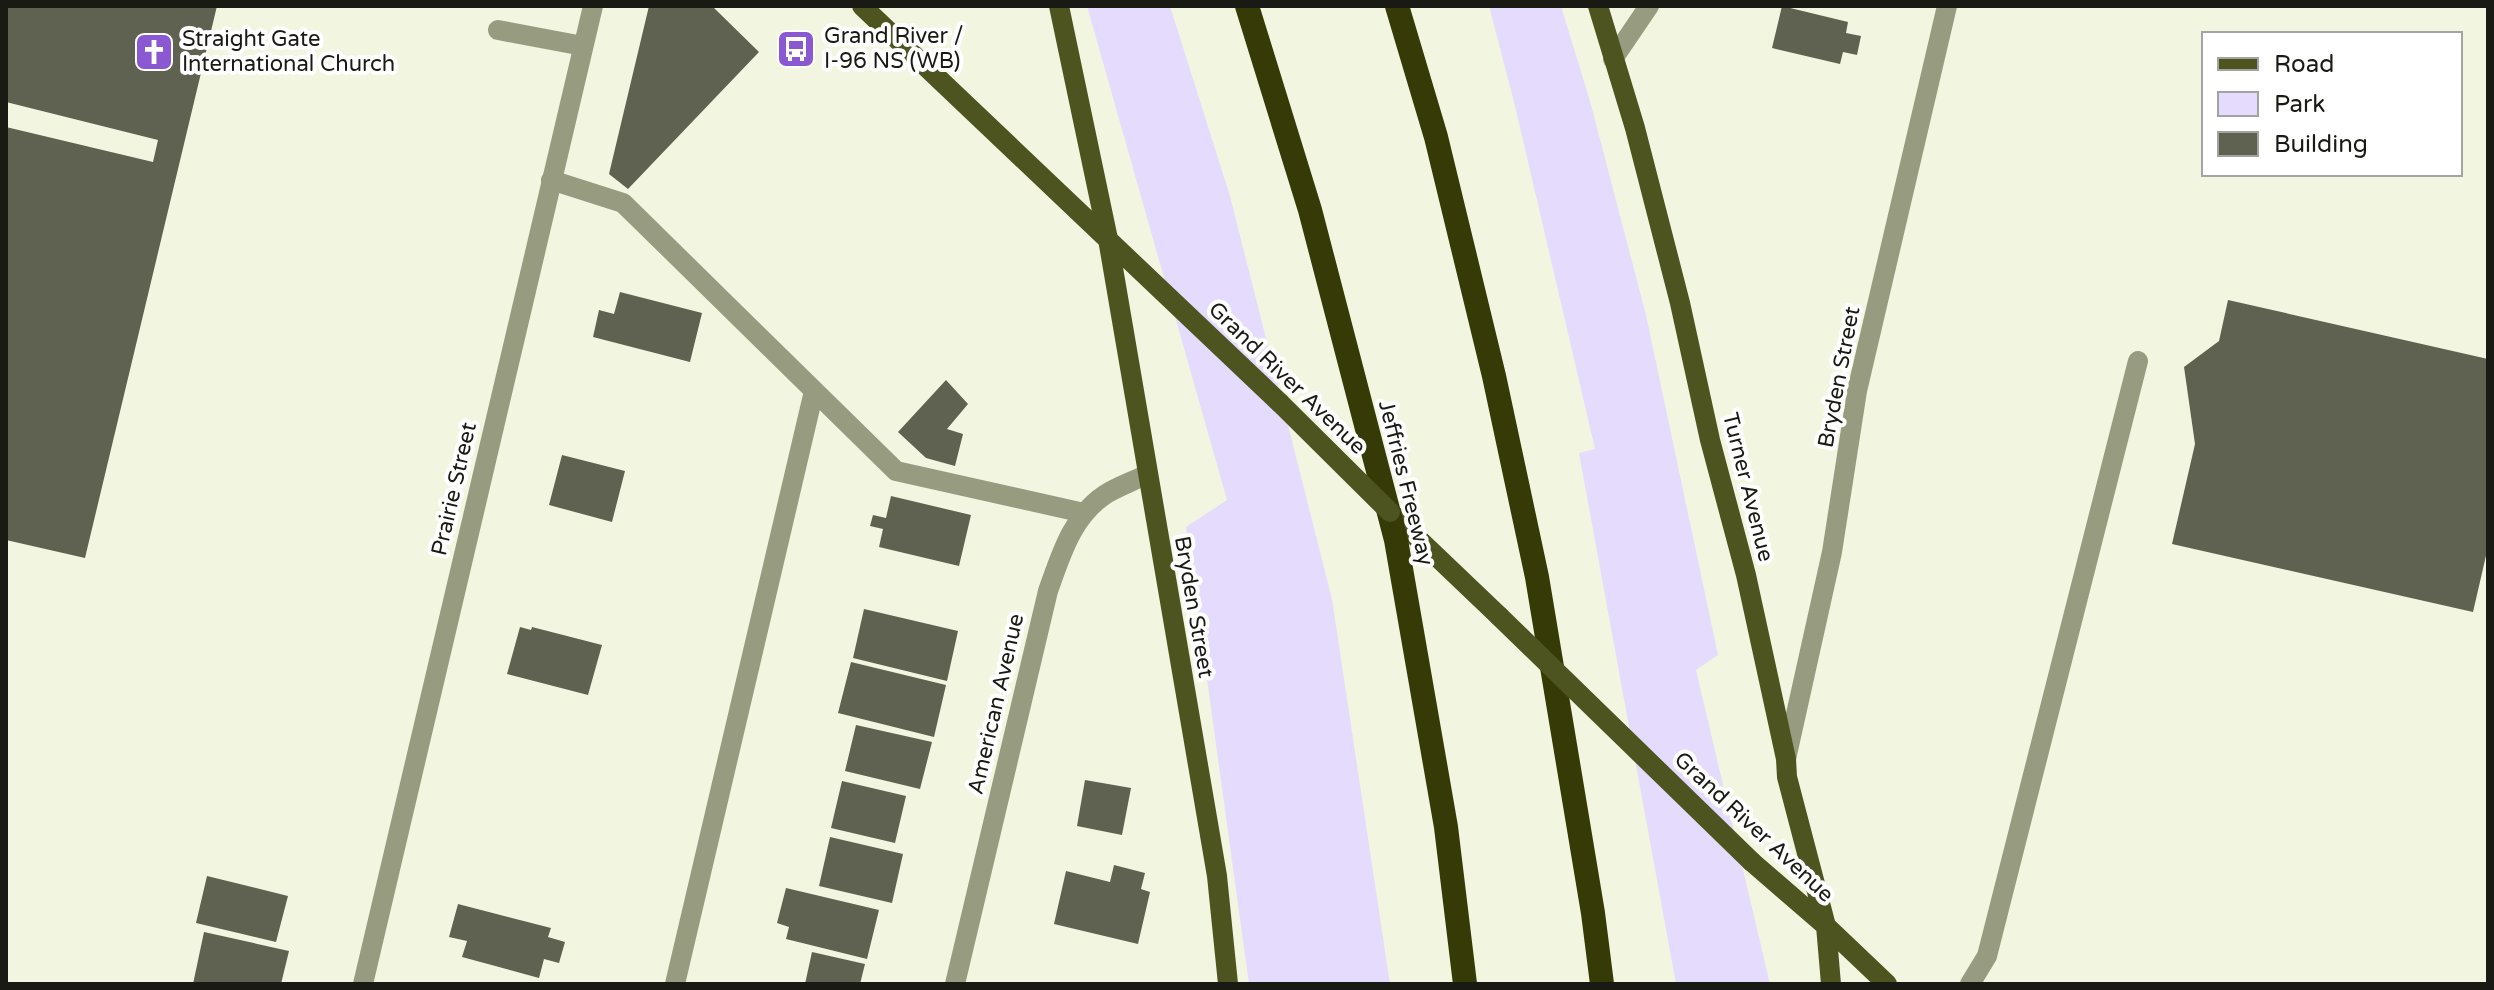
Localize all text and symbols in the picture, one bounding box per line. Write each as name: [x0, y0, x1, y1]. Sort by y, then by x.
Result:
place label: Grand River / I-96 NS (WB): [824, 23, 963, 74]
place label: Straight Gate International Church: [182, 26, 395, 77]
bus stop icon: Grand River / I-96 NS (WB): [775, 28, 817, 70]
church icon: Straight Gate International Church: [133, 31, 175, 73]
legend: [2202, 32, 2462, 176]
text: Road: [2274, 50, 2334, 79]
text: Park: [2274, 90, 2325, 119]
text: Building: [2274, 130, 2368, 159]
street label: Grand River Avenue: [1203, 296, 1371, 460]
street label: Bryden Street: [1813, 304, 1865, 450]
street label: Jeffries Freeway: [1373, 398, 1439, 568]
street label: Turner Avenue: [1717, 410, 1779, 564]
street label: Prairie Street: [426, 420, 482, 558]
street label: Bryden Street: [1169, 534, 1219, 680]
street label: American Avenue: [963, 611, 1029, 797]
street label: Grand River Avenue: [1669, 746, 1839, 908]

